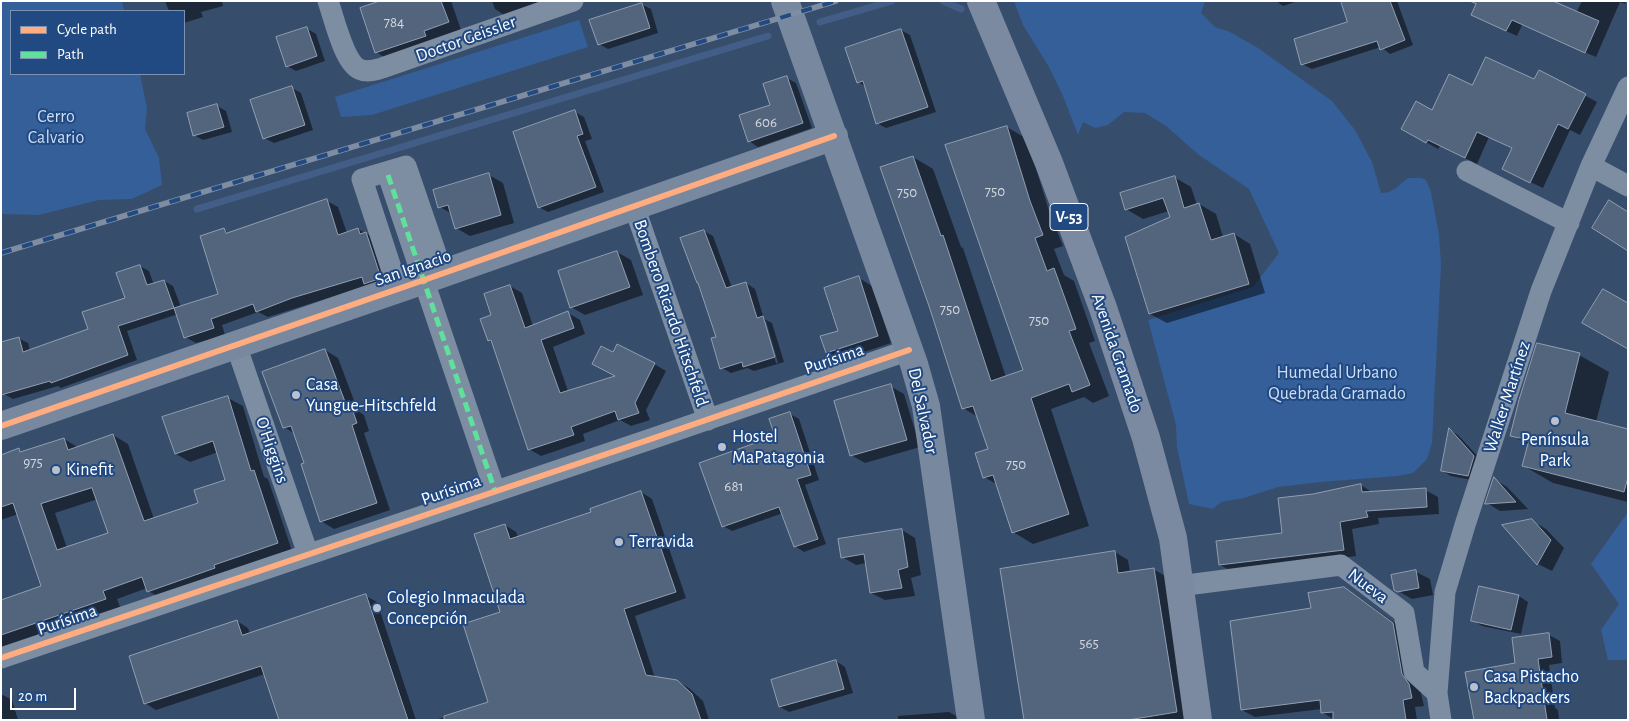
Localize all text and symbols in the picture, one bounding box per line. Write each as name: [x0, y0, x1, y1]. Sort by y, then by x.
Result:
legend: [10, 10, 185, 75]
street label: Doctor Geissler: [413, 11, 519, 67]
house number: 784: [384, 13, 404, 31]
text: Cycle path: [57, 22, 117, 37]
text: Path: [57, 47, 84, 62]
park label: Cerro Calvario: [28, 106, 84, 148]
house number: 606: [755, 113, 777, 131]
house number: 750: [985, 182, 1005, 200]
house number: 750: [897, 183, 917, 201]
road number: V-53: [1050, 203, 1088, 230]
street label: Bombero Ricardo Hitschfeld: [629, 217, 713, 409]
street label: San Ignacio: [372, 245, 454, 291]
street label: Avenida Gramado: [1086, 290, 1148, 416]
house number: 750: [940, 300, 960, 318]
house number: 750: [1029, 311, 1049, 329]
street label: Purísima: [801, 339, 867, 379]
street label: Walker Martínez: [1479, 339, 1535, 455]
park label: Humedal Urbano Quebrada Gramado: [1268, 362, 1406, 404]
street label: Del Salvador: [903, 366, 943, 456]
place label: Casa Yungue-Hitschfeld: [306, 374, 436, 416]
marker: Casa Yungue-Hitschfeld: [290, 389, 302, 401]
street label: O'Higgins: [251, 414, 293, 486]
marker: Península Park: [1549, 415, 1561, 427]
place label: Hostel MaPatagonia: [732, 426, 825, 468]
place label: Península Park: [1521, 429, 1589, 472]
marker: Hostel MaPatagonia: [716, 441, 728, 453]
house number: 975: [23, 453, 43, 471]
house number: 750: [1006, 455, 1026, 473]
place label: Kinefit: [66, 459, 114, 481]
marker: Kinefit: [50, 464, 62, 476]
street label: Purísima: [418, 470, 484, 510]
house number: 681: [724, 477, 744, 495]
place label: Terravida: [629, 531, 694, 553]
marker: Terravida: [613, 536, 625, 548]
street label: Nueva: [1343, 564, 1393, 608]
place label: Colegio Inmaculada Concepción: [387, 587, 525, 630]
street label: Purísima: [34, 600, 100, 640]
marker: Colegio Inmaculada Concepción: [371, 602, 383, 614]
house number: 565: [1079, 634, 1099, 652]
place label: Casa Pistacho Backpackers: [1484, 666, 1579, 709]
scale bar: [12, 678, 79, 710]
marker: Casa Pistacho Backpackers: [1468, 681, 1480, 693]
text: 20 m: [18, 689, 47, 704]

